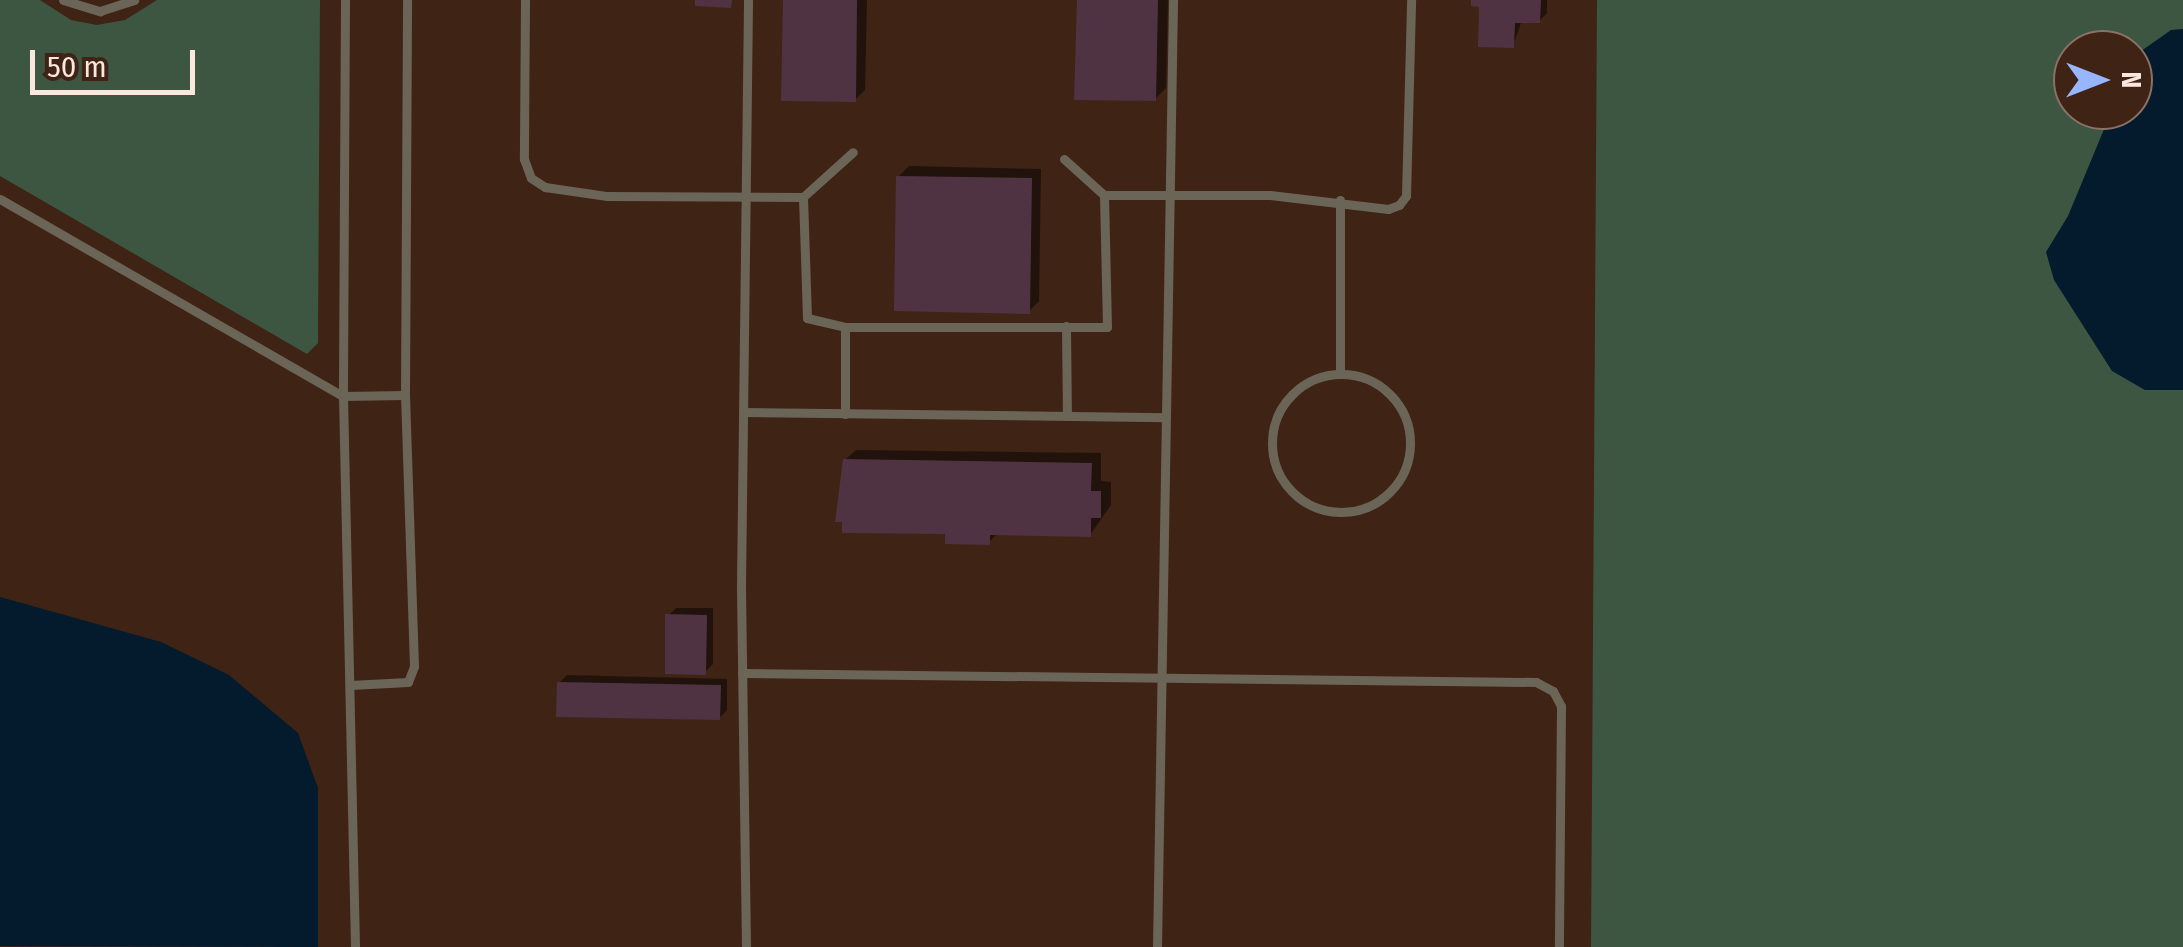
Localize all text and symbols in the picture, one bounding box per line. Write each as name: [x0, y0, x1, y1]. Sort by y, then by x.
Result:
scale bar: [35, 30, 200, 92]
north arrow: [2053, 30, 2153, 130]
text: 50 m: [47, 49, 107, 85]
text: N: [2115, 72, 2148, 88]

